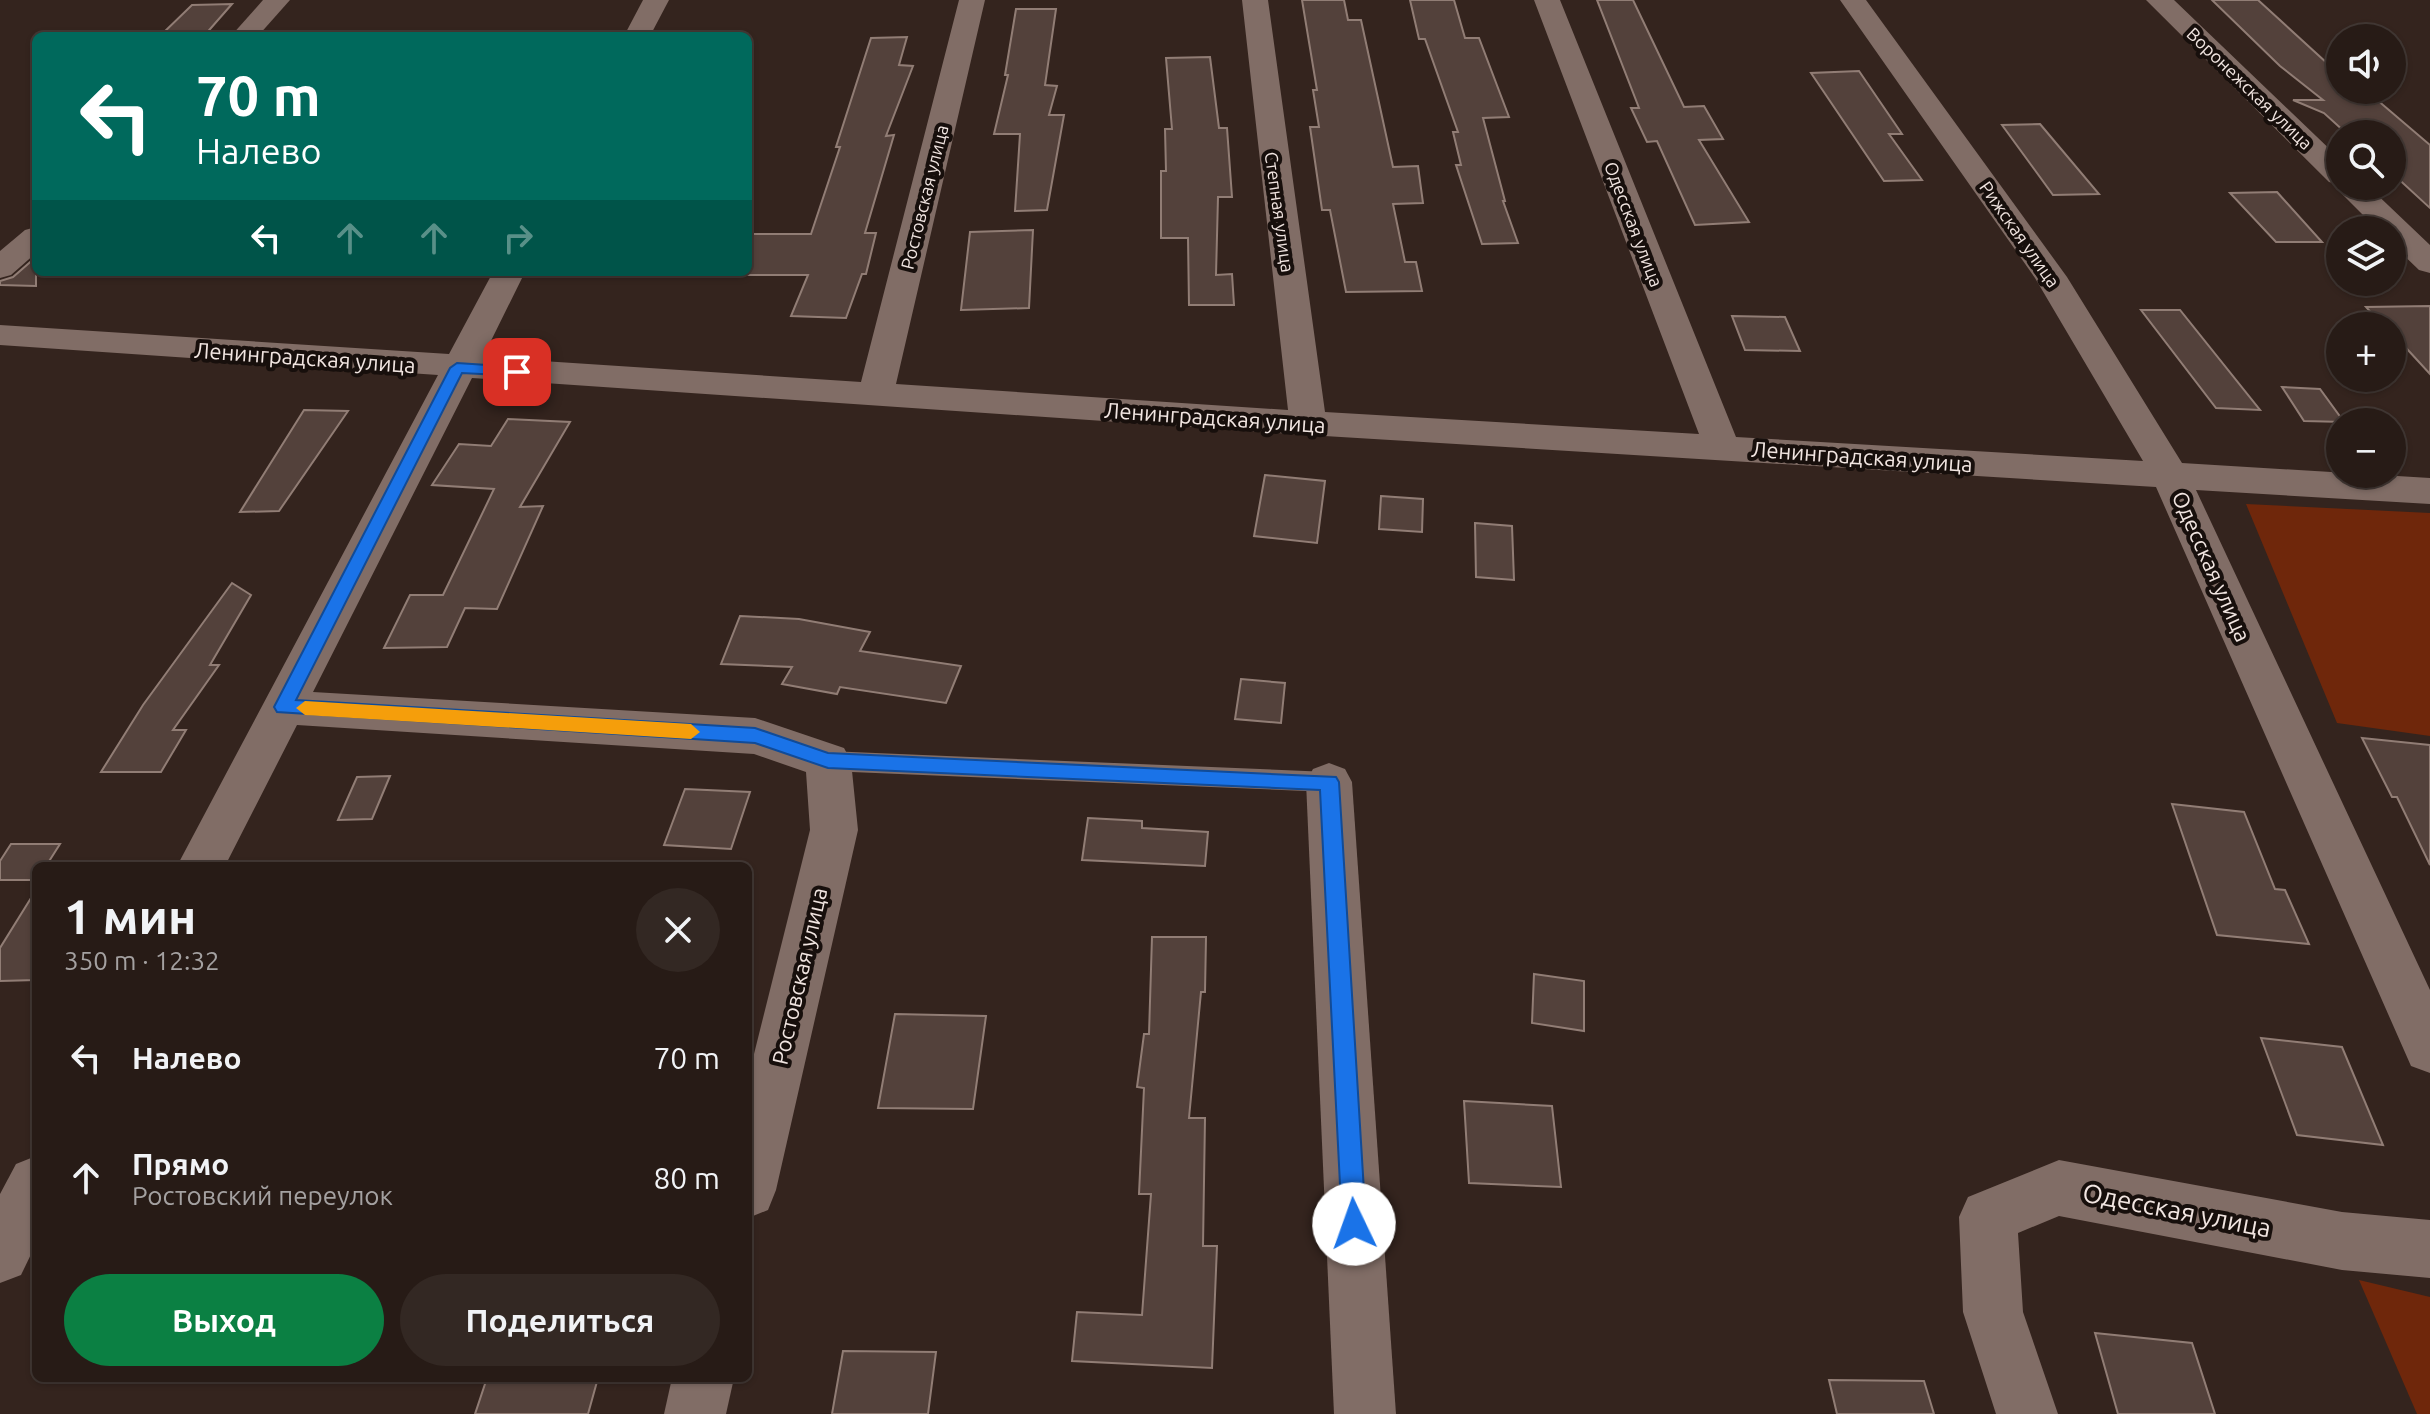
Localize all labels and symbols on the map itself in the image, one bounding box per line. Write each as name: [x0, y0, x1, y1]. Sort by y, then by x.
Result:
street label: Воронежская улица: [2183, 23, 2317, 153]
street label: Ростовская улица: [896, 123, 952, 271]
street label: Степная улица: [1262, 150, 1298, 274]
street label: Одесская улица: [1601, 159, 1667, 289]
street label: Рижская улица: [1976, 177, 2064, 291]
street label: Ленинградская улица: [193, 337, 417, 377]
pin: [483, 338, 551, 406]
street label: Ленинградская улица: [1103, 397, 1327, 437]
street label: Ленинградская улица: [1750, 436, 1974, 476]
street label: Одесская улица: [2168, 487, 2256, 645]
street label: Ростовская улица: [766, 885, 832, 1067]
street label: Одесская улица: [2080, 1177, 2274, 1243]
position arrow: [1312, 1182, 1396, 1266]

